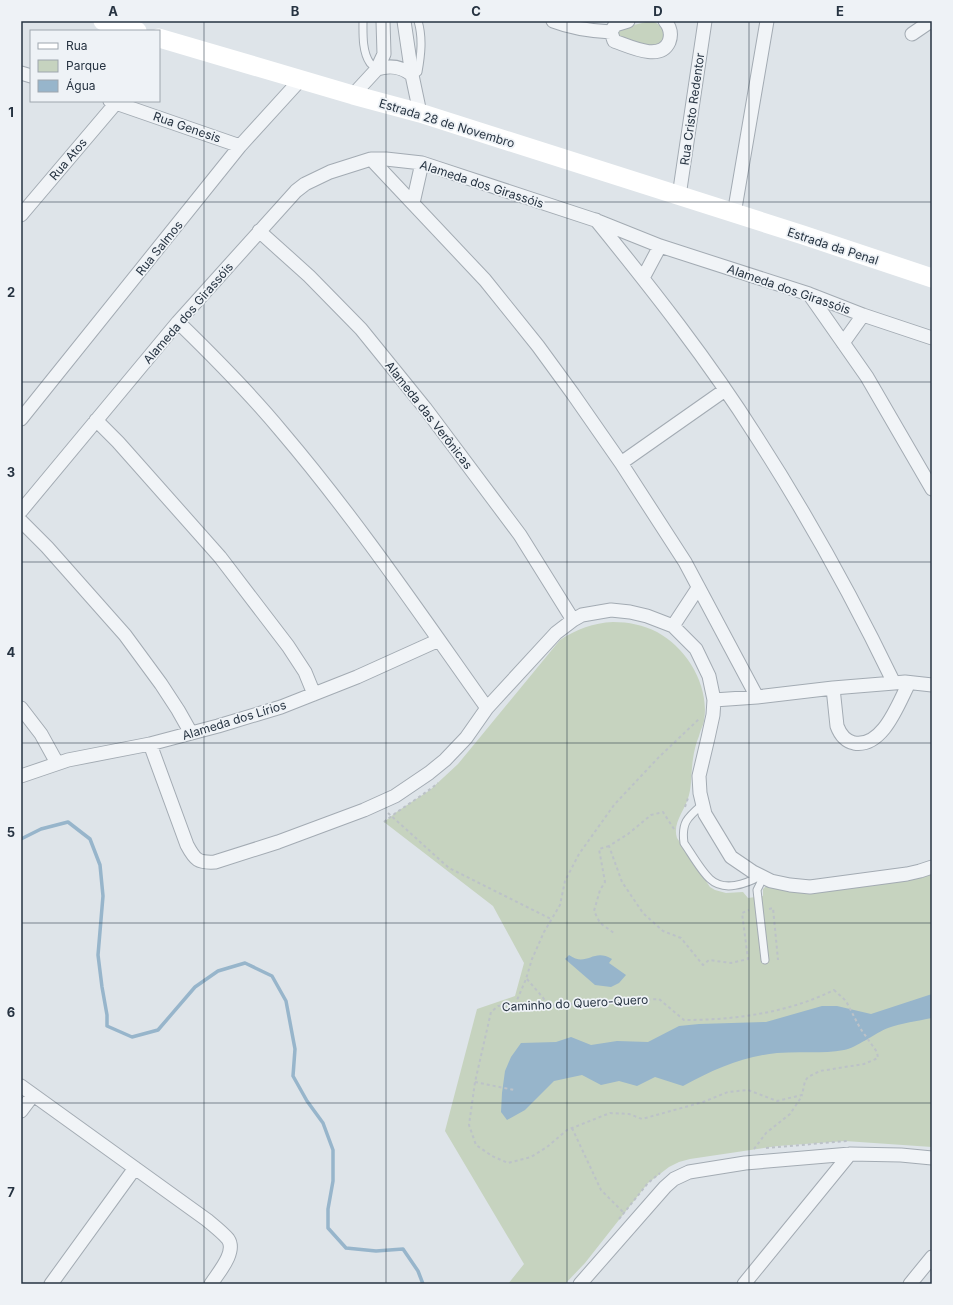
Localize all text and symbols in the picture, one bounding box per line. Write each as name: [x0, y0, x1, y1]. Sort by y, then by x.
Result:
text: A: [108, 3, 118, 19]
text: B: [291, 3, 300, 19]
text: C: [471, 3, 481, 19]
text: D: [653, 3, 663, 19]
text: E: [836, 3, 844, 19]
legend: [30, 30, 160, 102]
text: Rua: [66, 38, 88, 53]
street label: Rua Cristo Redentor: [677, 51, 707, 166]
text: Parque: [66, 58, 106, 73]
text: Água: [66, 78, 95, 93]
street label: Estrada 28 de Novembro: [377, 95, 517, 151]
text: 1: [8, 104, 14, 120]
street label: Rua Genesis: [151, 108, 223, 146]
street label: Rua Atos: [46, 135, 90, 183]
street label: Alameda dos Girassóis: [418, 157, 546, 211]
street label: Rua Salmos: [132, 218, 186, 278]
street label: Estrada da Penal: [786, 224, 880, 268]
street label: Alameda dos Girassóis: [140, 259, 236, 367]
street label: Alameda dos Girassóis: [725, 261, 853, 317]
text: 2: [7, 284, 15, 300]
street label: Alameda das Verônicas: [382, 358, 476, 472]
text: 3: [7, 464, 15, 480]
text: 4: [7, 644, 16, 660]
street label: Alameda dos Lírios: [180, 697, 288, 743]
text: 5: [7, 824, 15, 840]
street label: Caminho do Quero-Quero: [501, 992, 649, 1014]
text: 6: [7, 1004, 15, 1020]
text: 7: [7, 1184, 15, 1200]

